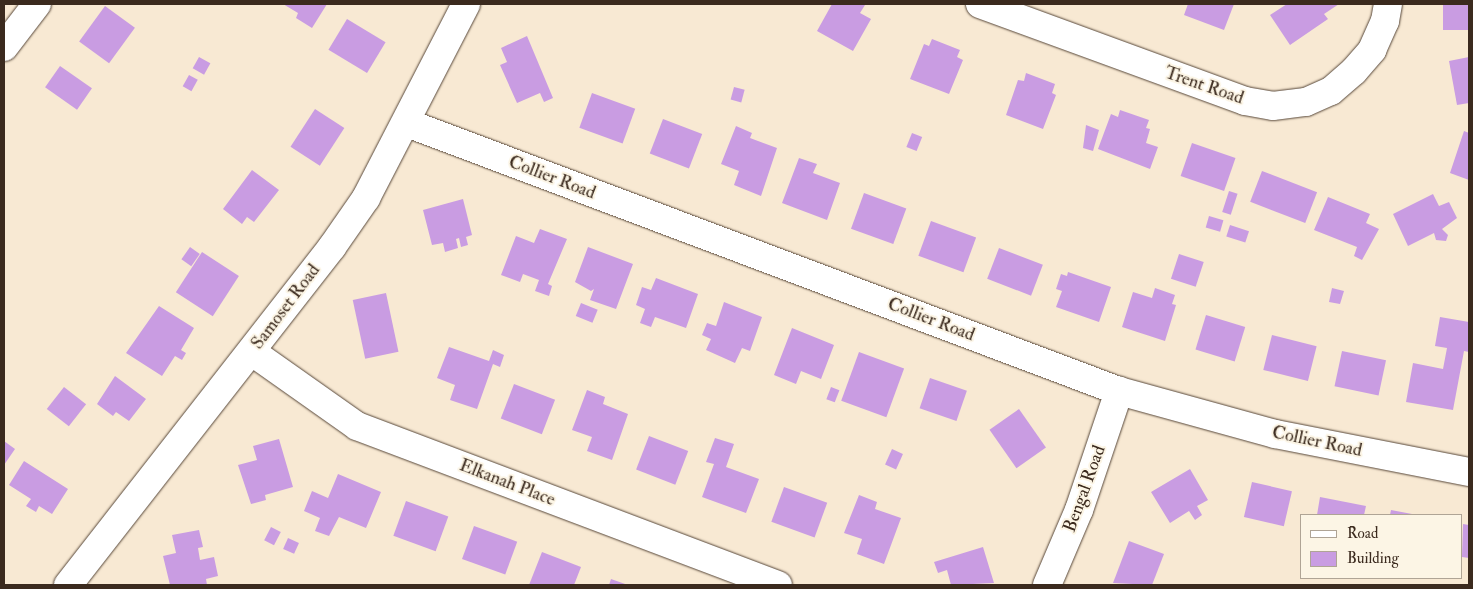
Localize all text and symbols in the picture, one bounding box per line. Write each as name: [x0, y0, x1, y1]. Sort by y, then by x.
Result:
street label: Trent Road: [1162, 62, 1246, 110]
street label: Collier Road: [505, 152, 599, 204]
street label: Samoset Road: [247, 260, 325, 354]
street label: Collier Road: [884, 294, 978, 346]
street label: Collier Road: [1270, 422, 1364, 462]
street label: Bengal Road: [1059, 443, 1111, 535]
street label: Elkanah Place: [456, 455, 558, 511]
legend: [1300, 514, 1463, 579]
text: Road: [1347, 524, 1378, 543]
text: Building: [1347, 549, 1399, 568]

